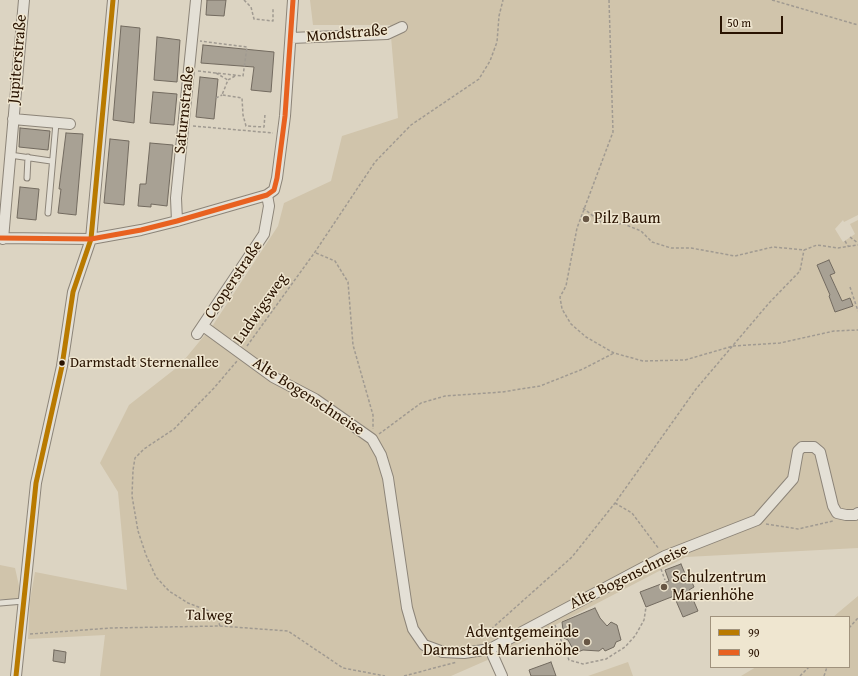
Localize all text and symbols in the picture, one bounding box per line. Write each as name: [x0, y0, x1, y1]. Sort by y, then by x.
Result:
scale bar: [722, 8, 785, 34]
street label: Jupiterstraße: [5, 14, 31, 104]
text: 50 m: [727, 14, 751, 31]
street label: Mondstraße: [305, 21, 389, 47]
street label: Saturnstraße: [171, 65, 199, 155]
place label: Pilz Baum: [594, 209, 660, 229]
marker: Pilz Baum: [581, 214, 591, 224]
street label: Cooperstraße: [201, 237, 267, 323]
street label: Ludwigsweg: [230, 270, 292, 348]
place label: Darmstadt Sternenallee: [70, 354, 219, 372]
street label: Alte Bogenschneise: [248, 354, 368, 440]
marker: Darmstadt Sternenallee: [57, 358, 67, 368]
street label: Alte Bogenschneise: [567, 540, 691, 614]
place label: Schulzentrum Marienhöhe: [672, 568, 766, 606]
marker: Schulzentrum Marienhöhe: [659, 582, 669, 592]
street label: Talweg: [185, 606, 233, 626]
legend: [710, 616, 850, 668]
place label: Adventgemeinde Darmstadt Marienhöhe: [423, 623, 579, 661]
text: 99: [748, 624, 760, 641]
marker: Adventgemeinde Darmstadt Marienhöhe: [582, 637, 592, 647]
text: 90: [748, 644, 760, 661]

